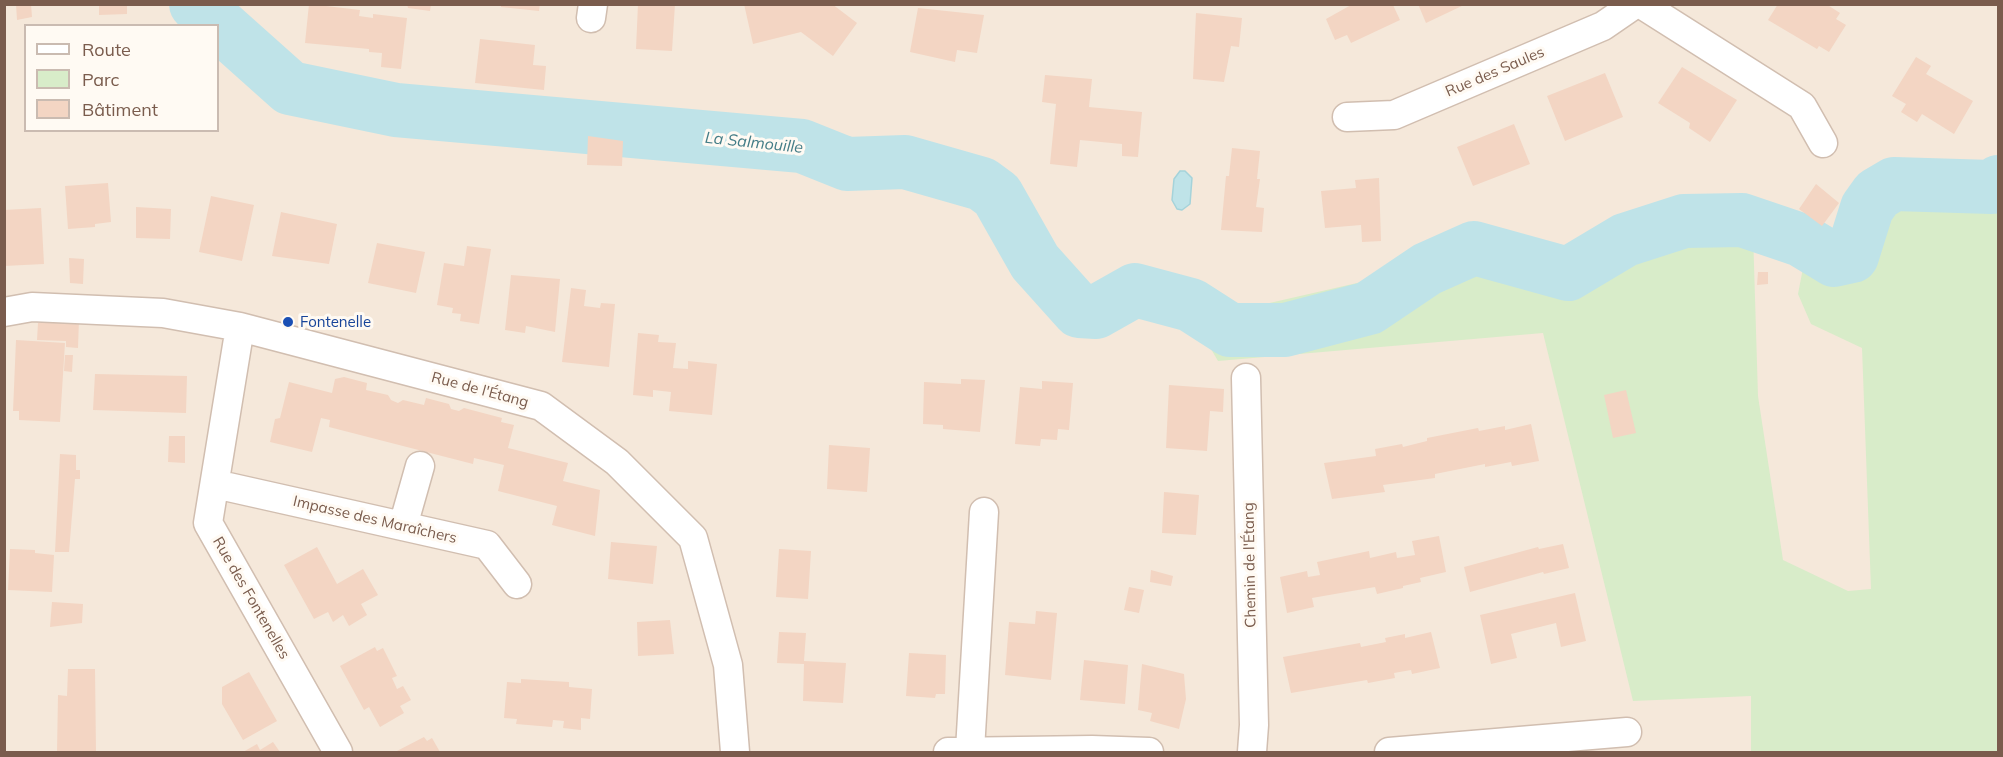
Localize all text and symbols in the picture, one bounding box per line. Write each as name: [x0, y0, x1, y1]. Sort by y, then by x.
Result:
legend: [24, 24, 219, 132]
text: Route: [82, 38, 131, 61]
street label: Rue des Saules: [1443, 43, 1547, 101]
text: Parc: [82, 68, 119, 91]
text: Bâtiment: [82, 98, 158, 121]
water label: La Salmouille: [704, 128, 804, 158]
place label: Fontenelle: [300, 313, 371, 331]
marker: Fontenelle: [281, 315, 295, 329]
street label: Rue de l'Étang: [429, 368, 531, 412]
street label: Impasse des Maraîchers: [291, 492, 459, 548]
street label: Chemin de l'Étang: [1240, 502, 1260, 628]
street label: Rue des Fontenelles: [209, 534, 293, 662]

